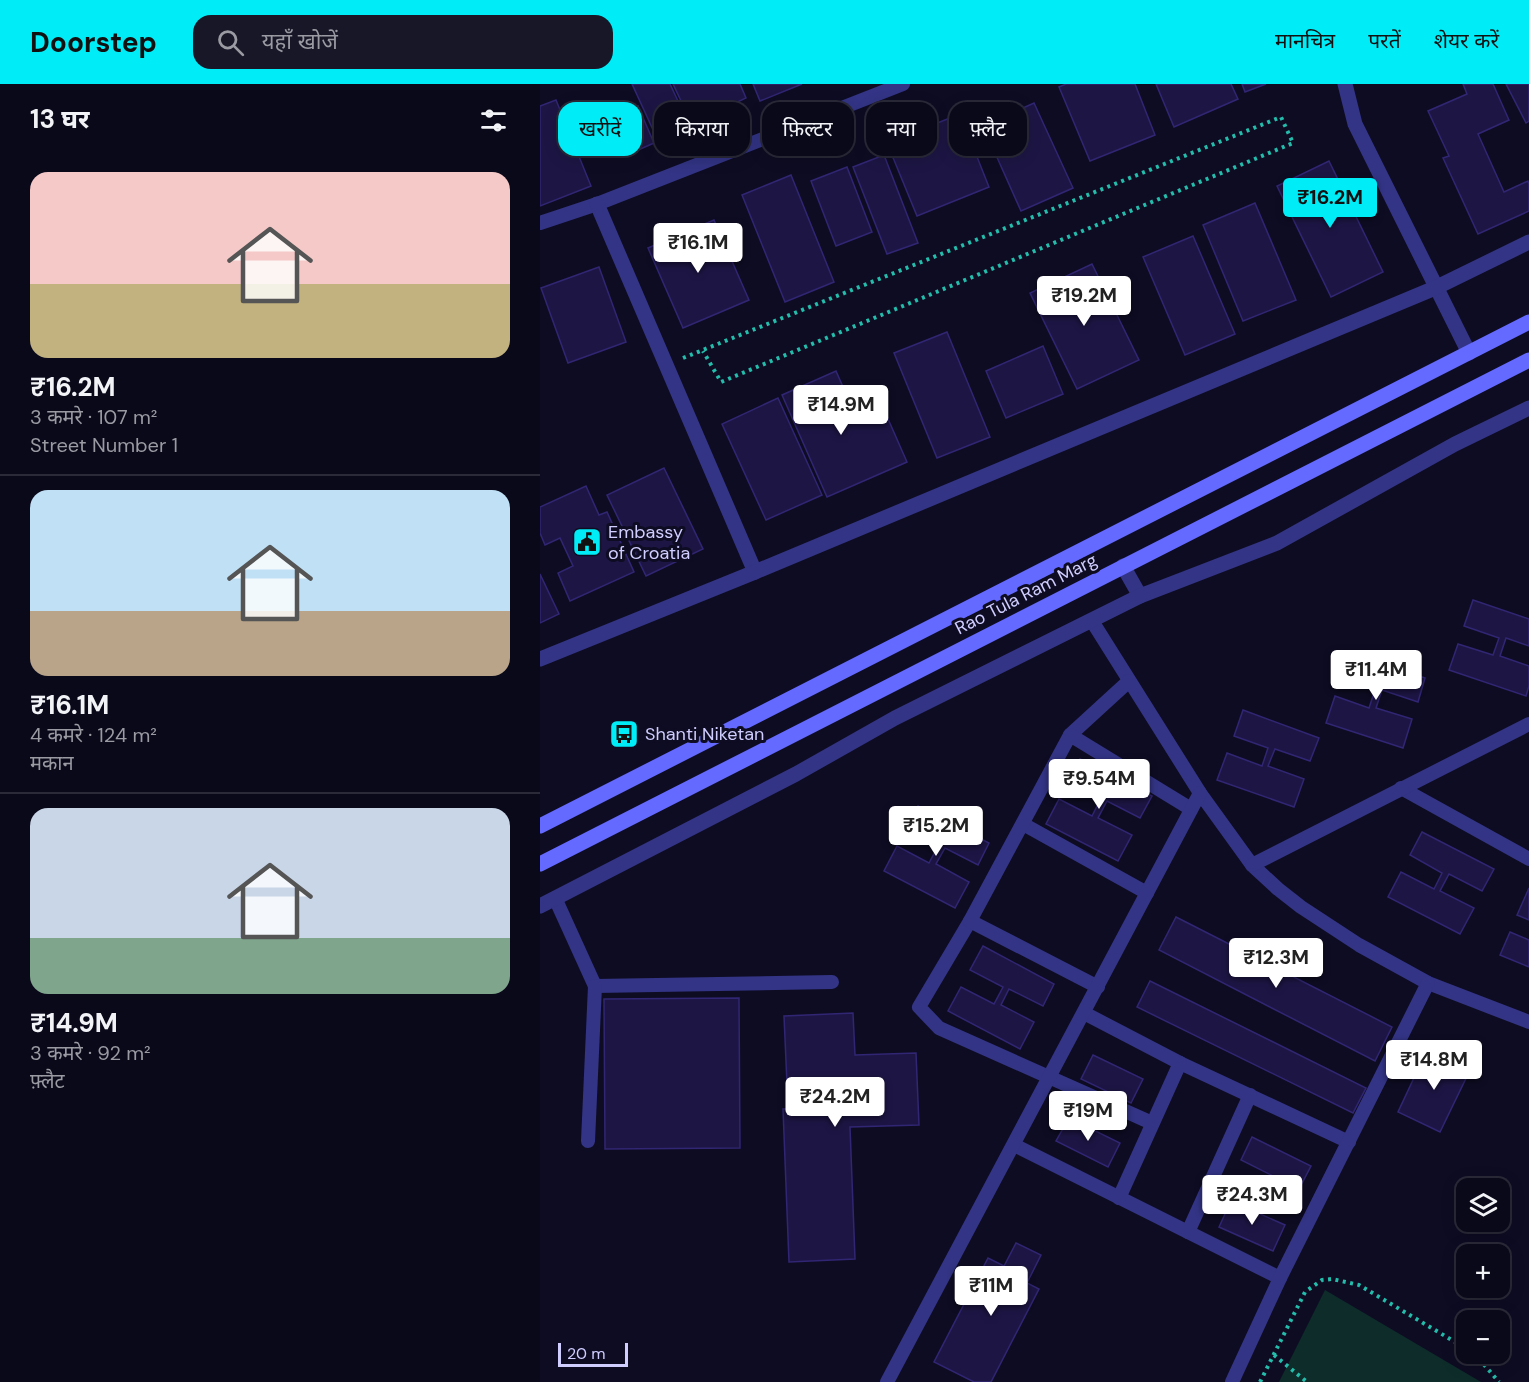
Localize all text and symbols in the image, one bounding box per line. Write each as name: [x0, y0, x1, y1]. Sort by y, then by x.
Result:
search box: [193, 15, 613, 69]
text: Doorstep: [30, 24, 157, 61]
icon: search: [214, 26, 247, 59]
text: यहाँ खोजें: [262, 27, 338, 56]
text: मानचित्र: [1275, 27, 1335, 55]
text: परतें: [1368, 27, 1401, 55]
text: शेयर करें: [1434, 27, 1499, 55]
text: 13 घर: [30, 102, 90, 136]
chip: खरीदें: [558, 102, 642, 156]
chip: किराया: [654, 102, 750, 156]
chip: फ़िल्टर: [762, 102, 854, 156]
chip: नया: [866, 102, 937, 156]
chip: फ़्लैट: [949, 102, 1027, 156]
icon: filters: [477, 104, 510, 137]
pin: ₹16.2M: [1281, 178, 1379, 229]
text: ₹16.2M: [1297, 184, 1363, 210]
icon: home: [216, 211, 324, 319]
pin: ₹16.1M: [649, 223, 747, 274]
text: ₹16.1M: [668, 229, 728, 255]
pin: ₹19.2M: [1035, 276, 1133, 327]
text: ₹19.2M: [1051, 282, 1117, 308]
text: ₹16.2M: [30, 370, 116, 404]
pin: ₹14.9M: [792, 385, 890, 436]
text: ₹14.9M: [807, 391, 875, 417]
text: 3 कमरे · 107 m²: [30, 404, 157, 430]
text: Street Number 1: [30, 432, 178, 458]
place label: Embassy of Croatia: [608, 520, 690, 565]
public building icon: Embassy of Croatia: [571, 526, 603, 558]
icon: home: [216, 529, 324, 637]
street label: Rao Tula Ram Marg: [951, 548, 1101, 640]
pin: ₹11.4M: [1327, 650, 1425, 701]
text: ₹11.4M: [1345, 656, 1407, 682]
text: ₹16.1M: [30, 688, 109, 722]
bus stop icon: Shanti Niketan: [608, 718, 640, 750]
text: 4 कमरे · 124 m²: [30, 722, 157, 748]
place label: Shanti Niketan: [645, 722, 764, 746]
text: मकान: [30, 750, 74, 776]
pin: ₹9.54M: [1050, 759, 1148, 810]
text: ₹9.54M: [1063, 765, 1135, 791]
pin: ₹15.2M: [887, 806, 985, 857]
text: ₹15.2M: [903, 812, 969, 838]
icon: home: [216, 847, 324, 955]
pin: ₹12.3M: [1227, 938, 1325, 989]
text: ₹12.3M: [1243, 944, 1309, 970]
text: ₹14.9M: [30, 1006, 118, 1040]
text: 3 कमरे · 92 m²: [30, 1040, 151, 1066]
pin: ₹14.8M: [1385, 1040, 1483, 1091]
text: ₹14.8M: [1400, 1046, 1468, 1072]
text: फ़्लैट: [30, 1068, 65, 1094]
pin: ₹24.2M: [786, 1077, 884, 1128]
text: ₹24.2M: [800, 1083, 871, 1109]
pin: ₹19M: [1052, 1091, 1124, 1142]
text: ₹19M: [1063, 1097, 1113, 1123]
pin: ₹24.3M: [1203, 1175, 1301, 1226]
map controls: [1456, 1178, 1510, 1364]
button: layers: [1456, 1178, 1510, 1232]
text: ₹24.3M: [1216, 1181, 1288, 1207]
button: +: [1456, 1244, 1510, 1298]
pin: ₹11M: [955, 1266, 1027, 1317]
text: ₹11M: [969, 1272, 1013, 1298]
button: −: [1456, 1310, 1510, 1364]
scale bar: [558, 1340, 628, 1368]
text: 20 m: [567, 1343, 606, 1364]

